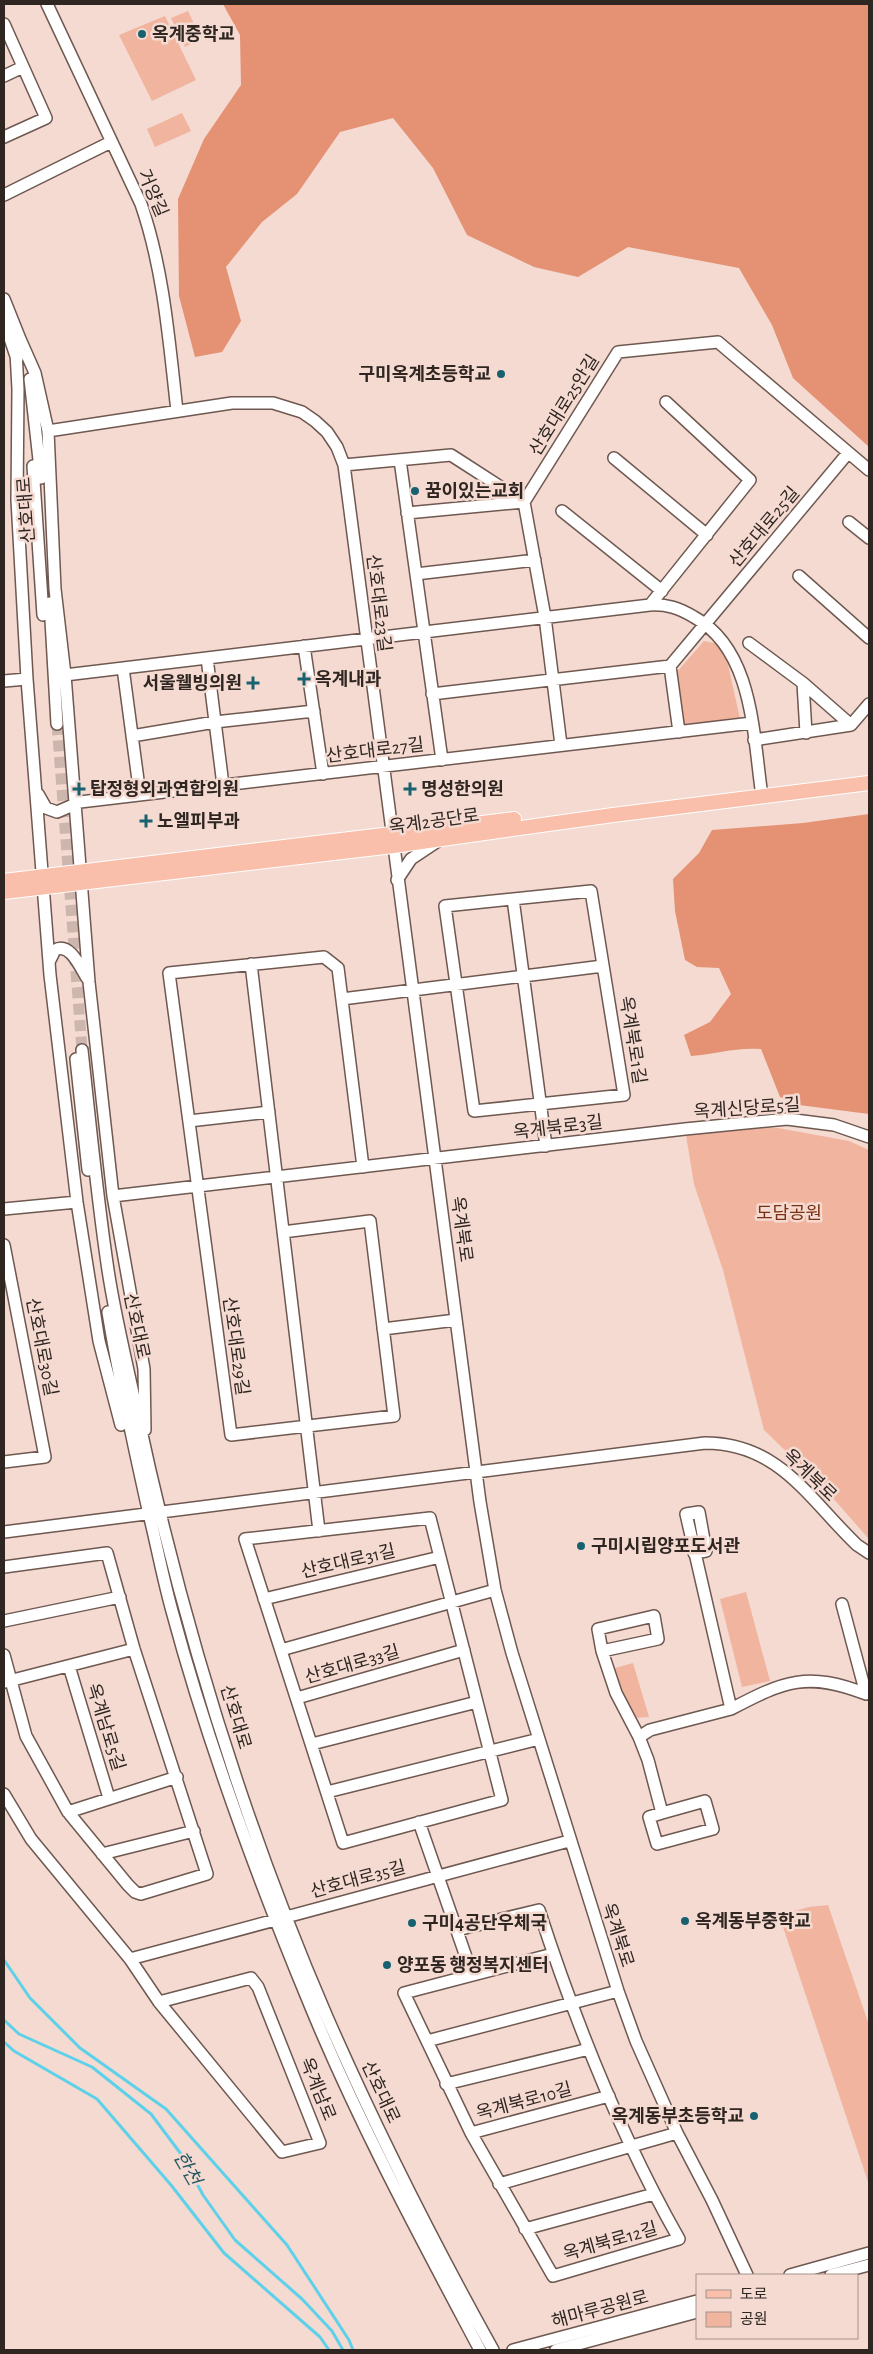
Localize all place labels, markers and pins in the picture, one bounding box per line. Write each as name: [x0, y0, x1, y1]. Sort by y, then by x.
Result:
place label: 옥계중학교: [152, 24, 235, 44]
marker: 옥계중학교: [136, 28, 148, 40]
place label: 구미옥계초등학교: [359, 364, 491, 384]
marker: 구미옥계초등학교: [495, 368, 507, 380]
place label: 꿈이있는교회: [425, 482, 524, 501]
marker: 꿈이있는교회: [409, 485, 421, 497]
place label: 옥계내과: [315, 670, 382, 689]
marker: 옥계내과: [297, 672, 311, 686]
place label: 서울웰빙의원: [143, 674, 242, 693]
marker: 서울웰빙의원: [246, 676, 260, 690]
place label: 탑정형외과연합의원: [90, 779, 239, 799]
place label: 명성한의원: [421, 779, 504, 799]
marker: 탑정형외과연합의원: [72, 782, 86, 796]
marker: 명성한의원: [403, 782, 417, 796]
place label: 노엘피부과: [157, 812, 240, 831]
marker: 노엘피부과: [139, 814, 153, 828]
place label: 구미시립양포도서관: [591, 1537, 740, 1556]
marker: 구미시립양포도서관: [575, 1540, 587, 1552]
place label: 옥계동부중학교: [695, 1911, 811, 1931]
place label: 구미4공단우체국: [422, 1914, 547, 1933]
marker: 옥계동부중학교: [679, 1915, 691, 1927]
marker: 구미4공단우체국: [406, 1917, 418, 1929]
place label: 양포동 행정복지센터: [397, 1955, 549, 1975]
marker: 양포동 행정복지센터: [381, 1959, 393, 1971]
place label: 옥계동부초등학교: [612, 2106, 744, 2126]
marker: 옥계동부초등학교: [748, 2110, 760, 2122]

